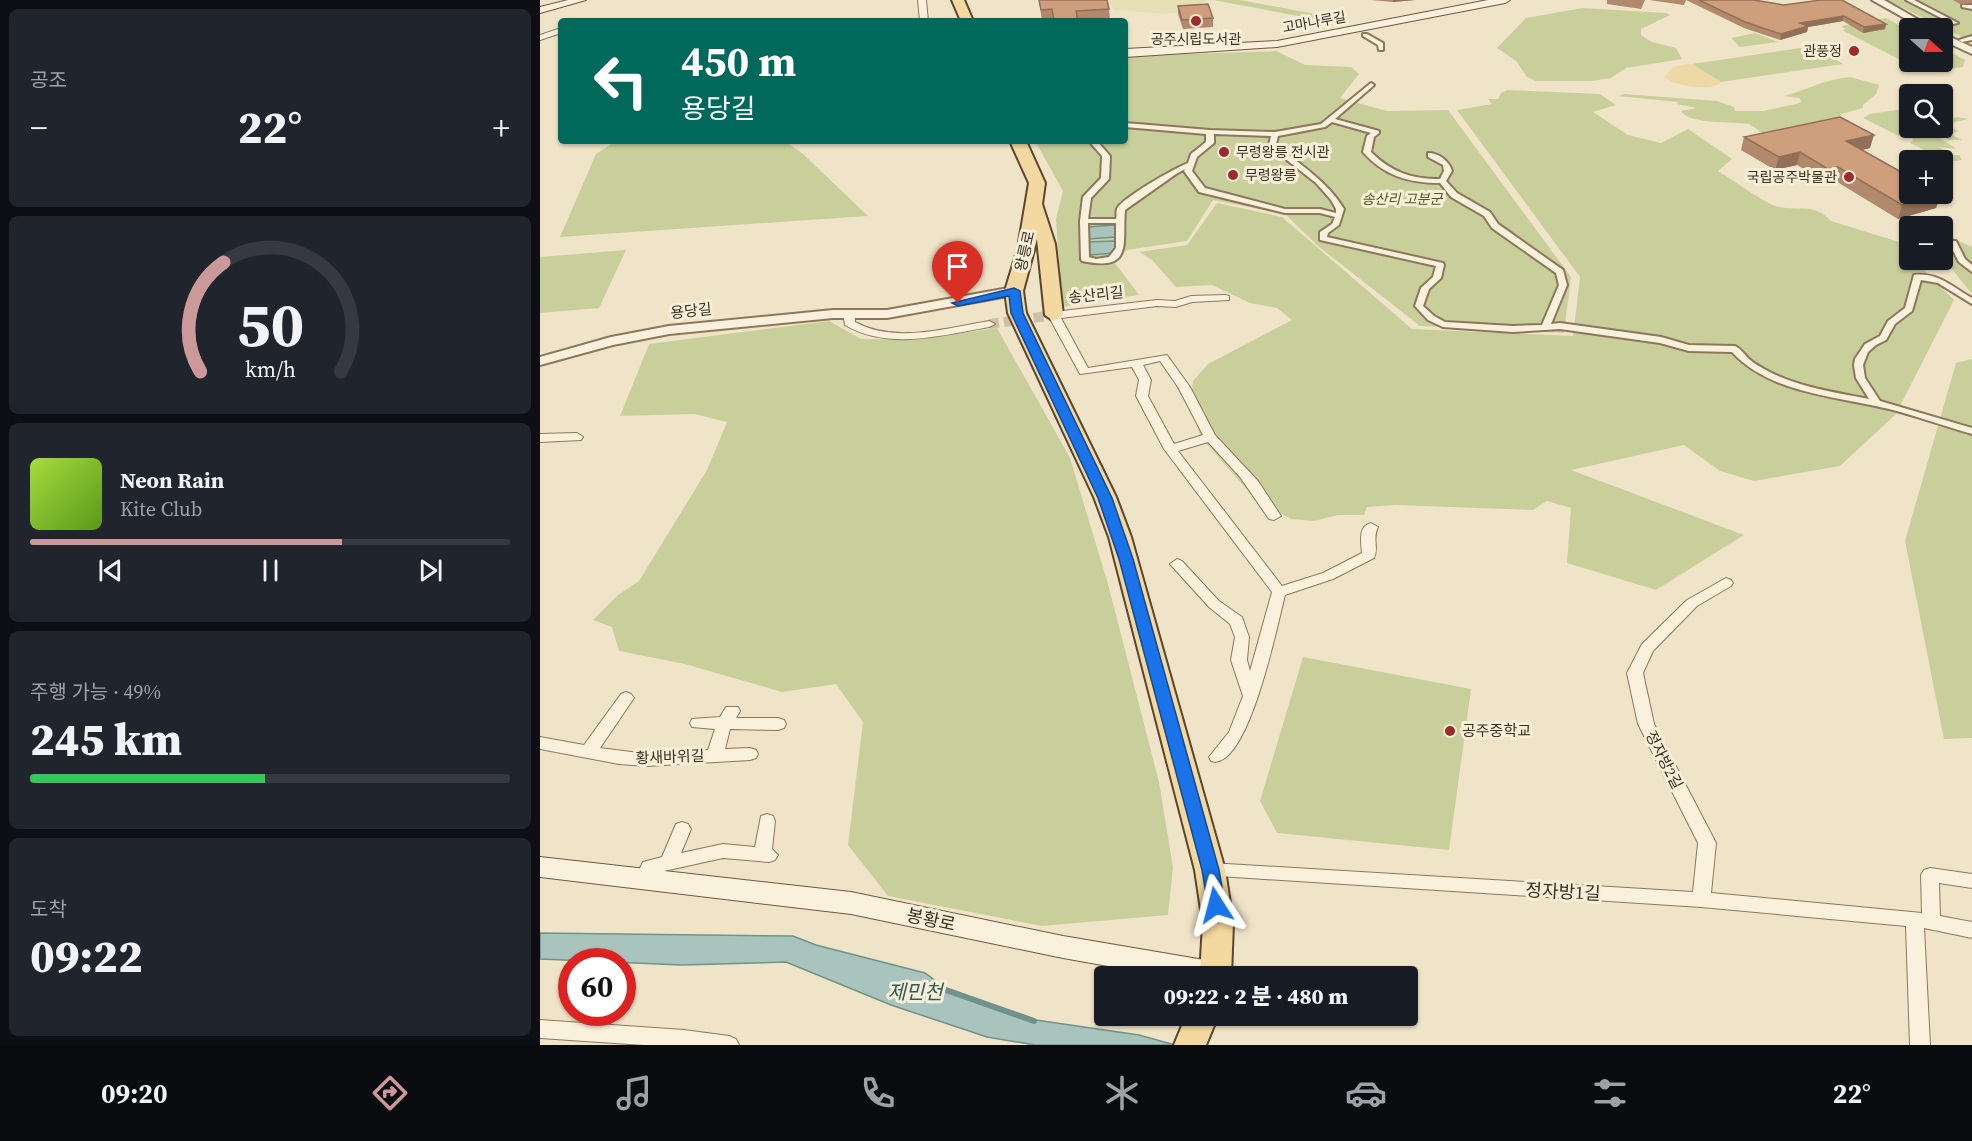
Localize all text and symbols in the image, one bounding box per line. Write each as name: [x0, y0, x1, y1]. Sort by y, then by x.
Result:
street label: 고마나루길: [1281, 7, 1347, 37]
marker: 공주시립도서관: [1189, 14, 1203, 28]
north arrow: [1899, 18, 1953, 72]
map controls: [1899, 18, 1953, 270]
place label: 공주시립도서관: [1151, 29, 1241, 49]
text: 450 m: [681, 32, 796, 90]
place label: 관풍정: [1803, 41, 1842, 61]
icon: left: [582, 42, 660, 120]
marker: 관풍정: [1847, 44, 1861, 58]
text: 공조: [30, 66, 67, 94]
button: search: [1899, 84, 1953, 138]
text: 용당길: [681, 90, 756, 127]
text: 22°: [238, 96, 302, 158]
text: −: [30, 105, 48, 150]
text: +: [492, 105, 510, 150]
place label: 무령왕릉 전시관: [1236, 142, 1330, 162]
marker: 무령왕릉 전시관: [1217, 145, 1231, 159]
button: +: [1899, 150, 1953, 204]
place label: 무령왕릉: [1245, 165, 1297, 185]
place label: 국립공주박물관: [1747, 167, 1837, 187]
marker: 무령왕릉: [1226, 168, 1240, 182]
marker: 국립공주박물관: [1842, 170, 1856, 184]
park label: 송산리 고분군: [1362, 189, 1443, 209]
button: −: [1899, 216, 1953, 270]
street label: 왕릉로: [1010, 228, 1039, 273]
pin: [932, 241, 983, 303]
icon: arrive: [941, 250, 974, 283]
text: 50: [236, 281, 304, 367]
street label: 송산리길: [1067, 281, 1124, 308]
street label: 용당길: [669, 298, 713, 323]
text: km/h: [244, 356, 296, 385]
text: Neon Rain: [120, 465, 224, 495]
text: Kite Club: [120, 495, 202, 523]
icon: previous: [94, 554, 127, 587]
icon: pause: [254, 554, 287, 587]
icon: next: [414, 554, 447, 587]
text: 주행 가능 · 49%: [30, 678, 161, 706]
text: 245 km: [30, 708, 182, 770]
place label: 공주중학교: [1462, 720, 1531, 741]
marker: 공주중학교: [1443, 724, 1457, 738]
street label: 정자방2길: [1641, 727, 1688, 792]
street label: 황새바위길: [635, 745, 705, 768]
position arrow: [1184, 873, 1248, 937]
street label: 정자방1길: [1525, 877, 1601, 906]
text: 도착: [30, 895, 67, 923]
street label: 봉황로: [904, 902, 958, 937]
text: 09:22: [30, 925, 143, 987]
speed limit sign: 60: [558, 948, 636, 1026]
water label: 제민천: [887, 978, 945, 1006]
text: 09:22 · 2 분 · 480 m: [1164, 981, 1348, 1011]
icon: directions: [369, 1072, 411, 1114]
icon: music: [613, 1072, 655, 1114]
icon: phone: [857, 1072, 899, 1114]
icon: climate: [1101, 1072, 1143, 1114]
icon: car: [1345, 1072, 1387, 1114]
icon: filters: [1589, 1072, 1631, 1114]
text: 09:20: [101, 1075, 168, 1112]
text: 22°: [1833, 1075, 1871, 1112]

